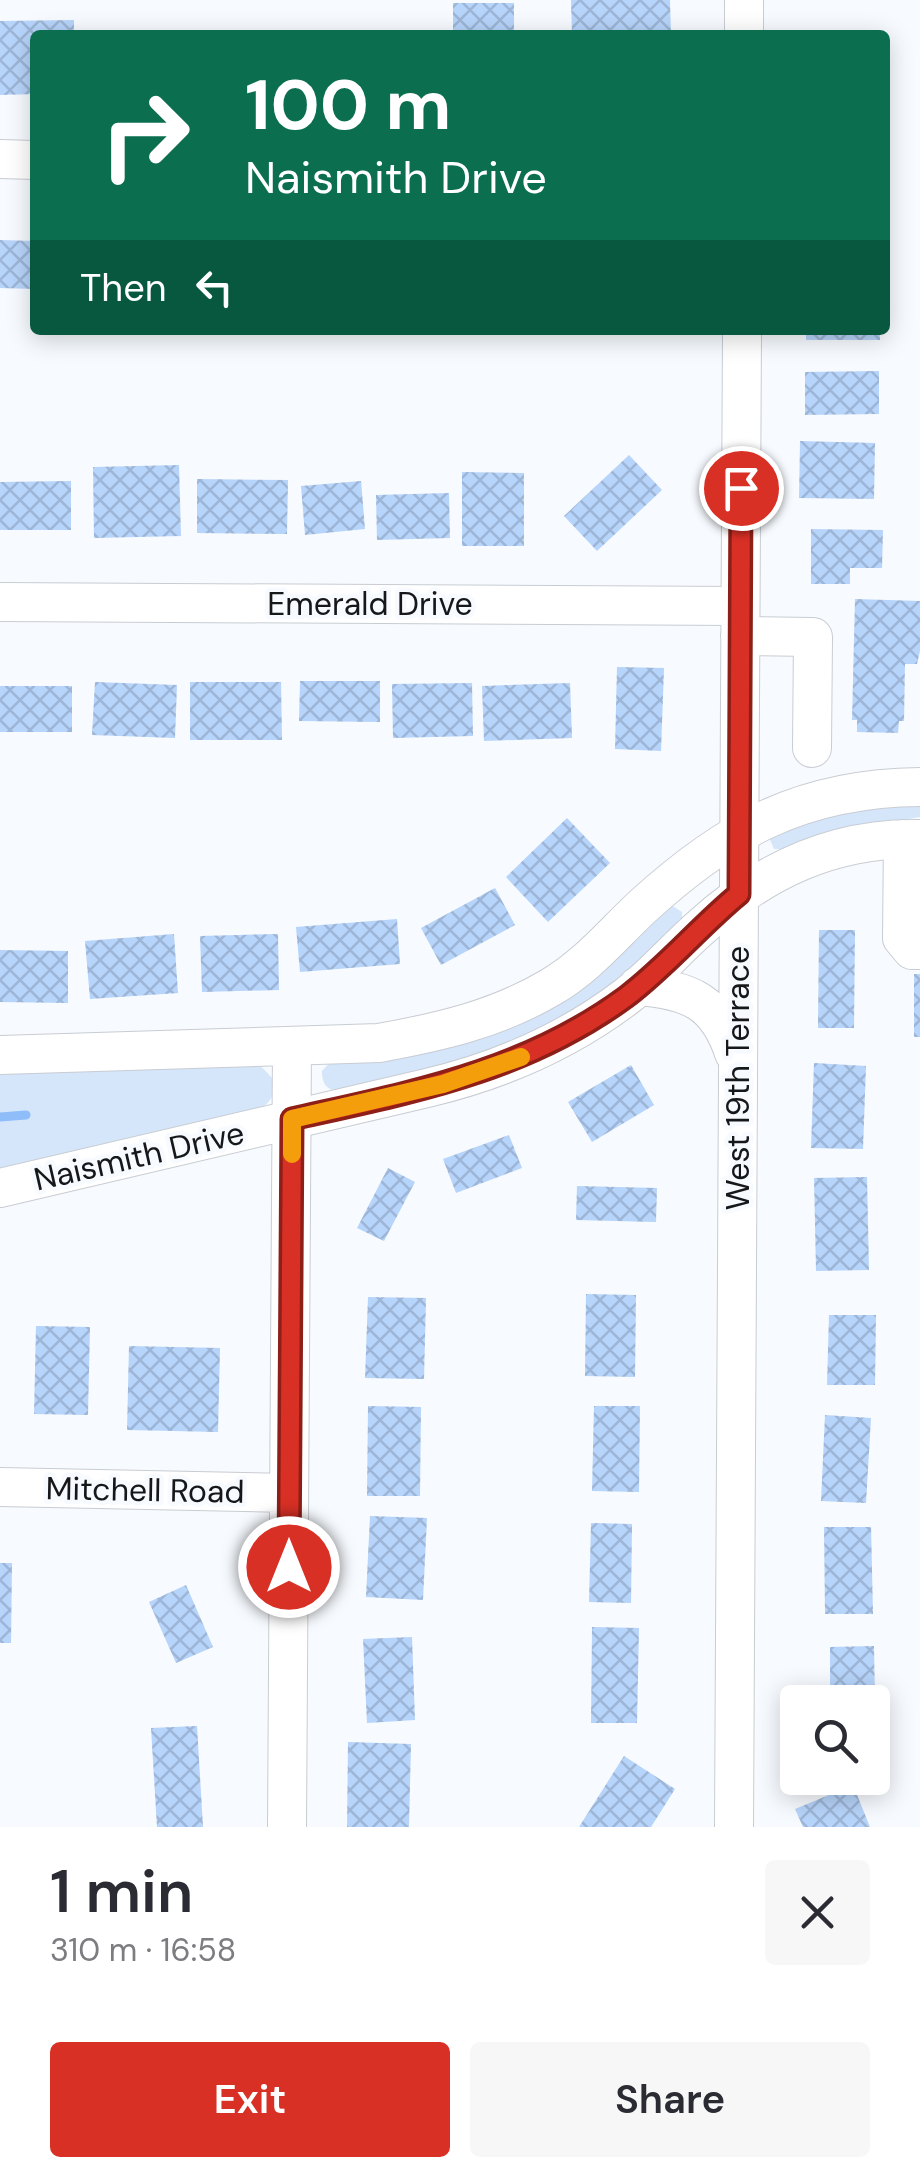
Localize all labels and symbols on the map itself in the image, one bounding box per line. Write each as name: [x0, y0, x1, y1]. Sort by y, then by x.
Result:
pin: [699, 446, 784, 531]
street label: Emerald Drive: [267, 583, 473, 625]
street label: West 19th Terrace: [717, 946, 759, 1210]
street label: Naismith Drive: [30, 1111, 248, 1201]
street label: Mitchell Road: [45, 1467, 245, 1513]
position arrow: [237, 1515, 341, 1619]

